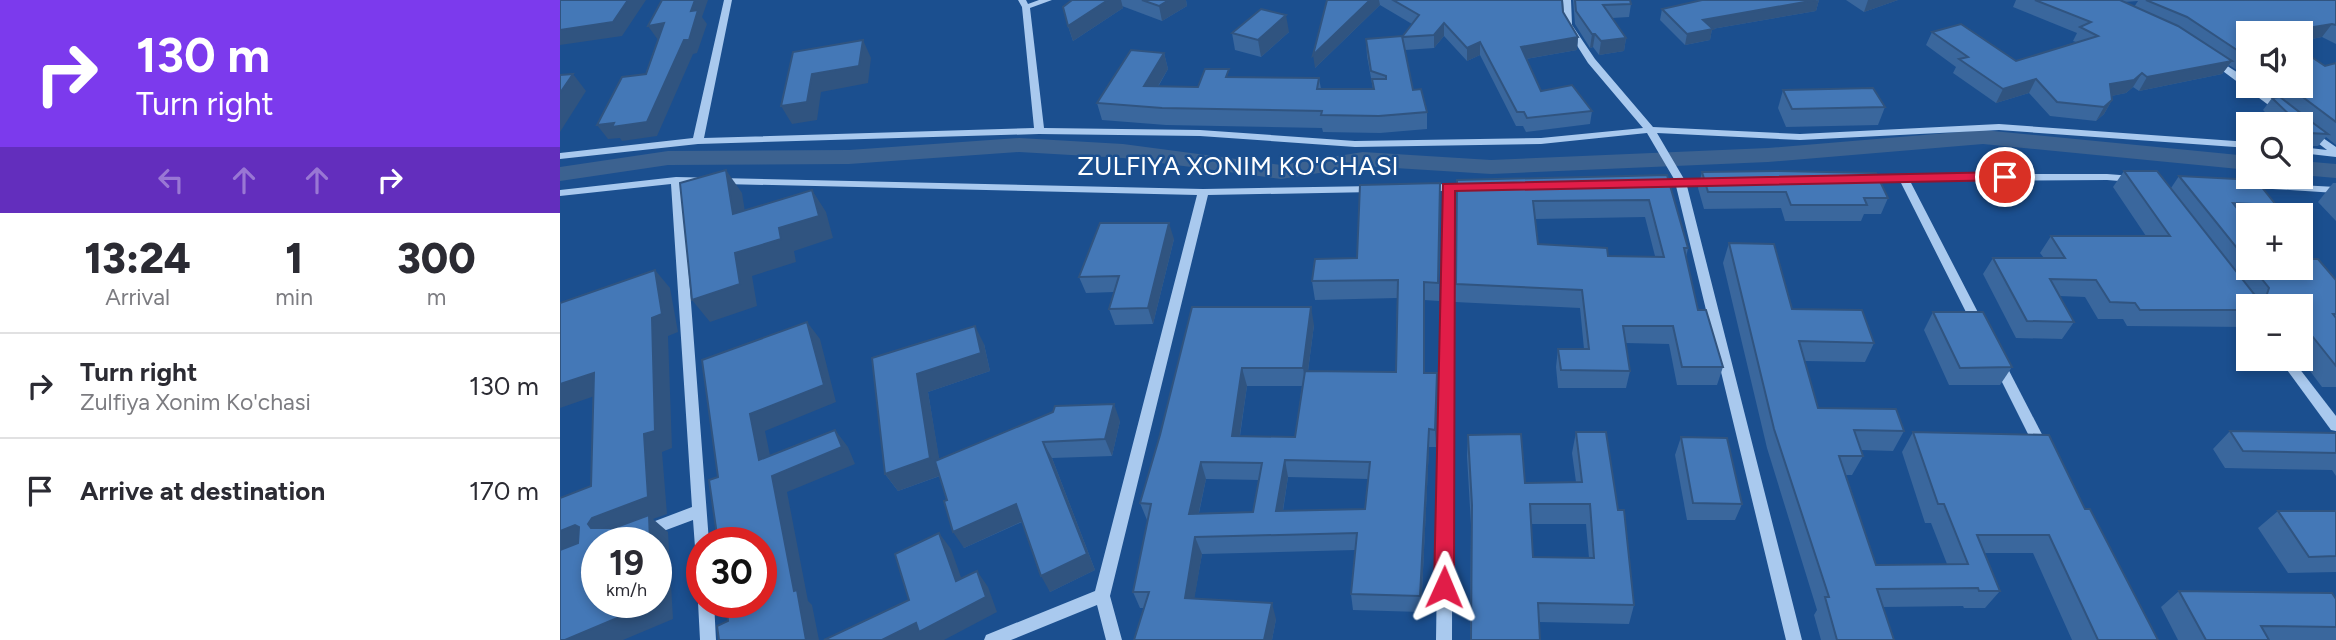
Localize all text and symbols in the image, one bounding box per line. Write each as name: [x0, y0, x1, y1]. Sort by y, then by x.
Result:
map controls: [2236, 21, 2313, 371]
button: sound: [2236, 21, 2313, 98]
text: 130 m: [136, 25, 270, 84]
icon: right: [21, 28, 112, 119]
text: Turn right: [136, 85, 274, 123]
button: search: [2236, 112, 2313, 189]
pin: [1975, 147, 2035, 207]
street label: ZULFIYA XONIM KO'CHASI: [1077, 150, 1399, 182]
icon: arrive: [1986, 158, 2024, 196]
icon: left: [152, 161, 190, 199]
icon: ahead: [225, 161, 263, 199]
icon: ahead: [298, 161, 336, 199]
icon: right: [371, 161, 409, 199]
button: +: [2236, 203, 2313, 280]
text: 13:24: [84, 233, 191, 284]
text: 1: [285, 233, 303, 284]
text: 300: [397, 233, 476, 284]
text: Arrival: [105, 283, 170, 311]
text: min: [275, 283, 313, 311]
text: m: [427, 283, 446, 311]
button: −: [2236, 294, 2313, 371]
text: Turn right: [80, 356, 197, 388]
icon: right: [21, 367, 59, 405]
text: 130 m: [469, 370, 539, 402]
text: Zulfiya Xonim Ko'chasi: [80, 388, 311, 416]
icon: arrive: [21, 472, 59, 510]
text: Arrive at destination: [80, 475, 325, 507]
text: 170 m: [469, 475, 539, 507]
speed limit sign: 30: [686, 527, 777, 618]
text: 19: [609, 542, 644, 584]
position arrow: [1407, 550, 1481, 624]
text: km/h: [606, 579, 647, 601]

